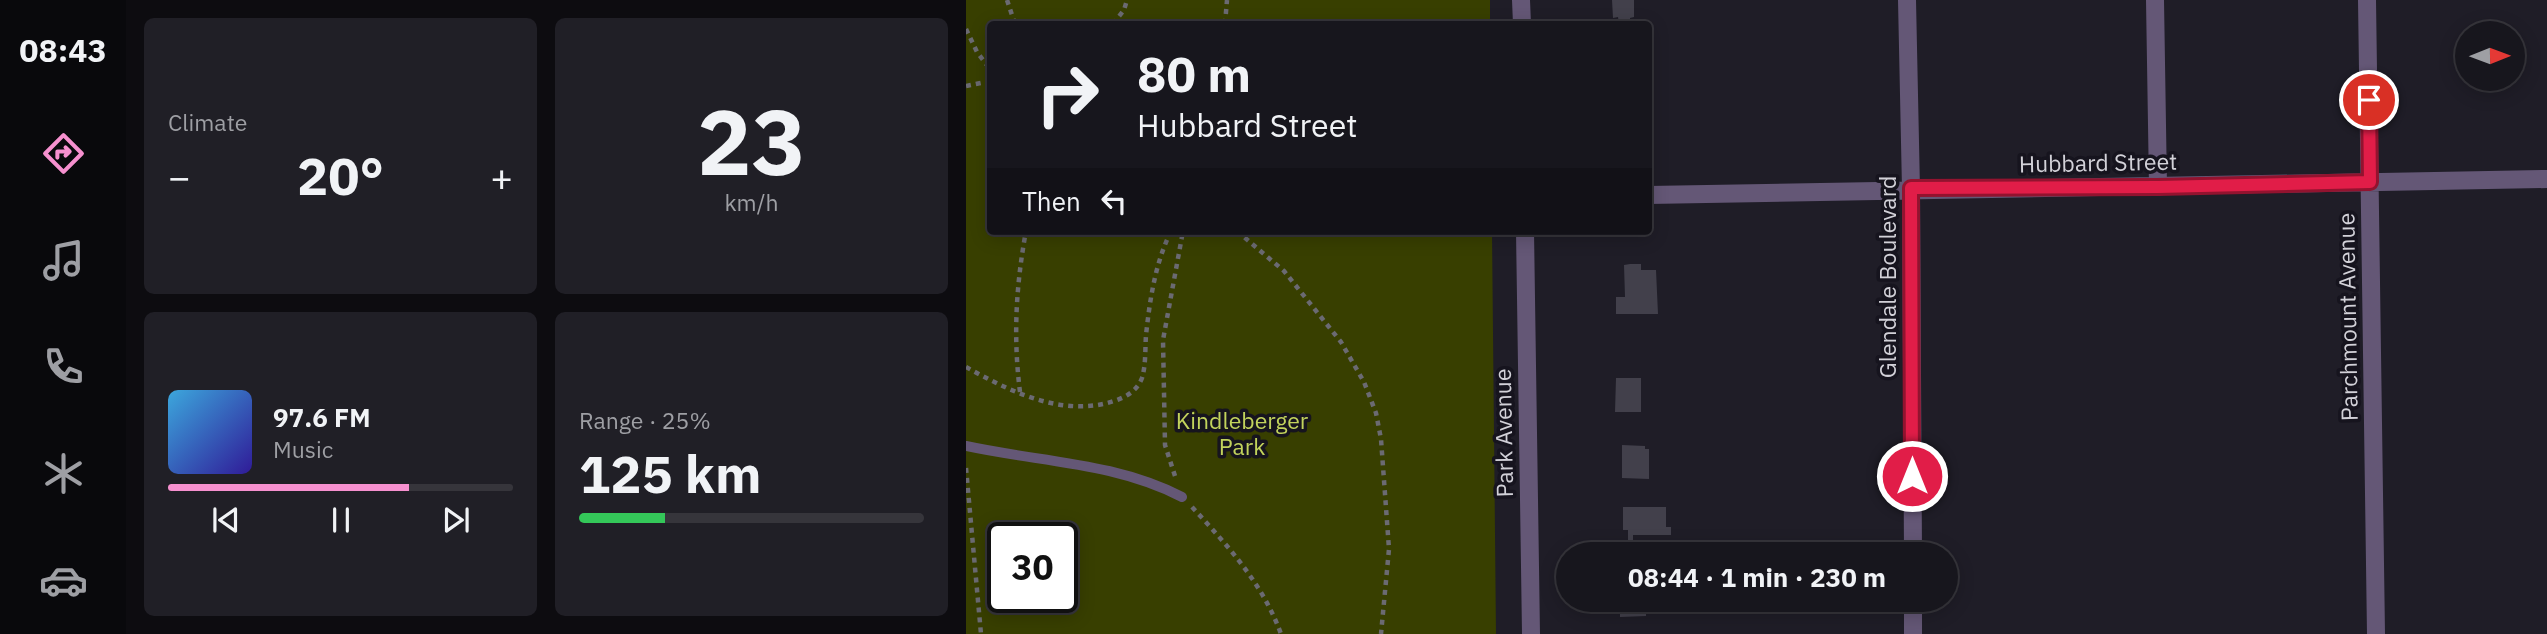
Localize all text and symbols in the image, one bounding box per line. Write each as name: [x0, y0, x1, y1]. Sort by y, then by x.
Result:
north arrow: [2455, 21, 2525, 91]
map controls: [2455, 21, 2525, 91]
text: 08:43: [19, 29, 107, 71]
text: 80 m: [1137, 42, 1251, 105]
icon: right: [1022, 49, 1113, 140]
pin: [2339, 70, 2399, 130]
icon: arrive: [2350, 81, 2388, 119]
text: 23: [697, 82, 806, 200]
text: Hubbard Street: [1137, 104, 1357, 146]
text: Climate: [168, 107, 247, 137]
icon: directions: [39, 129, 88, 178]
text: 20°: [297, 142, 384, 209]
street label: Hubbard Street: [2019, 146, 2177, 178]
text: −: [168, 152, 191, 201]
text: +: [490, 152, 513, 201]
street label: Glendale Boulevard: [1872, 176, 1902, 378]
icon: left: [1095, 182, 1133, 220]
text: Then: [1022, 184, 1081, 218]
text: km/h: [724, 187, 779, 217]
street label: Parchmount Avenue: [2330, 213, 2364, 421]
icon: music: [39, 236, 88, 285]
icon: phone: [39, 342, 88, 391]
street label: Park Avenue: [1487, 368, 1519, 498]
text: 97.6 FM: [273, 400, 371, 434]
text: Range · 25%: [579, 405, 711, 435]
park label: Kindleberger Park: [1176, 405, 1309, 461]
text: Music: [273, 434, 333, 464]
position arrow: [1875, 439, 1949, 513]
text: 125 km: [579, 440, 761, 507]
icon: climate: [39, 449, 88, 498]
icon: previous: [207, 501, 245, 539]
icon: pause: [322, 501, 360, 539]
icon: next: [437, 501, 475, 539]
speed limit sign: 30: [987, 522, 1078, 613]
icon: car: [39, 556, 88, 605]
text: 08:44 · 1 min · 230 m: [1628, 560, 1886, 594]

